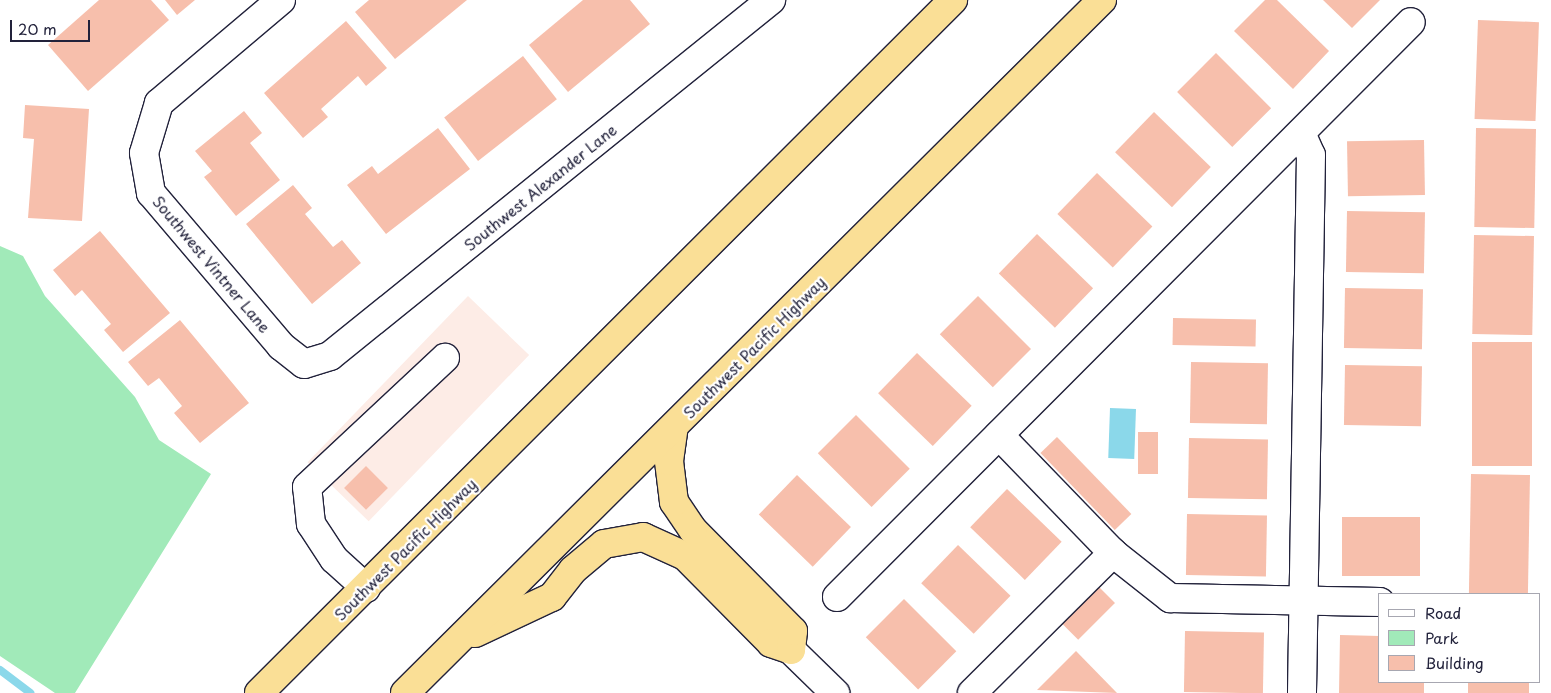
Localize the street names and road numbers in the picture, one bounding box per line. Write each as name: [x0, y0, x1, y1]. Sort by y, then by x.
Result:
street label: Southwest Alexander Lane: [460, 120, 620, 254]
street label: Southwest Vintner Lane: [150, 192, 274, 336]
street label: Southwest Pacific Highway: [679, 272, 829, 422]
street label: Southwest Pacific Highway: [330, 474, 480, 624]

